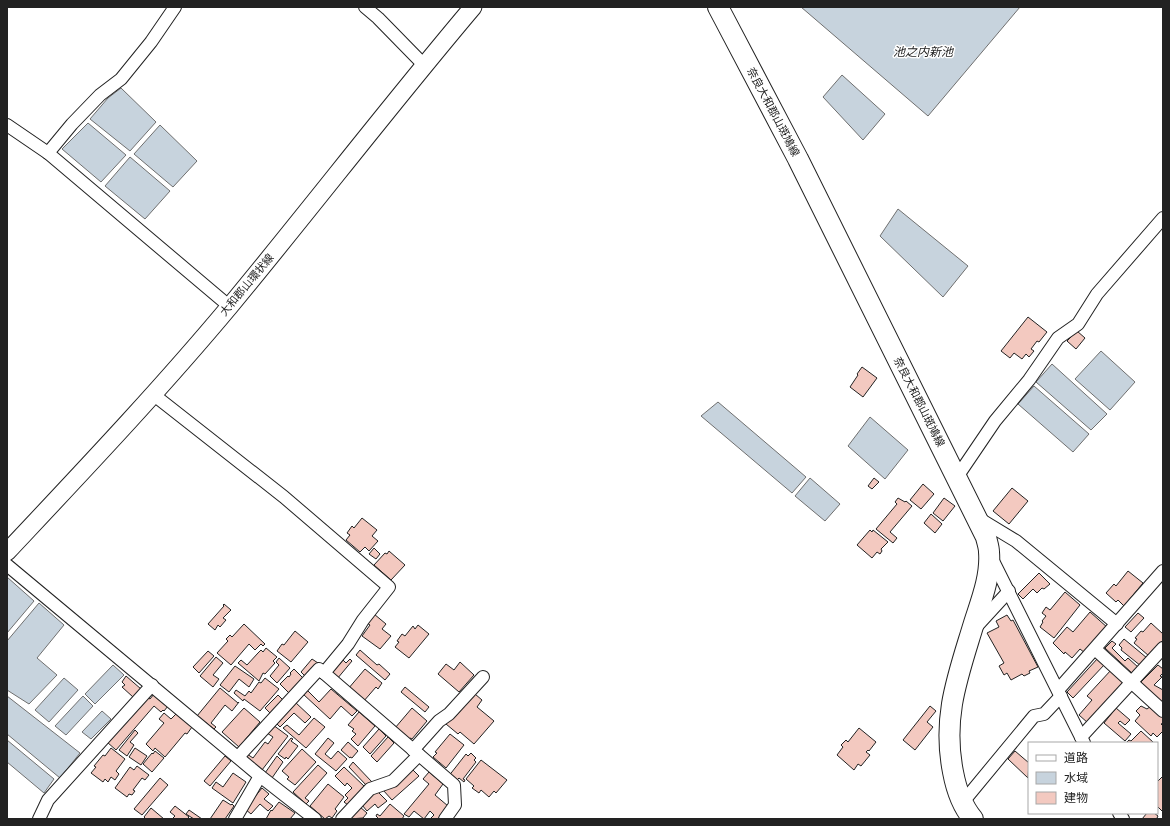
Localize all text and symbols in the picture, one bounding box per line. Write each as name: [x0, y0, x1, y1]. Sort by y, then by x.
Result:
water label: 池之内新池: [893, 45, 954, 59]
street label: 奈良大和郡山斑鳩線: [744, 65, 802, 159]
street label: 大和郡山環状線: [217, 251, 277, 319]
street label: 奈良大和郡山斑鳩線: [891, 355, 947, 449]
legend: [1028, 742, 1158, 814]
text: 道路: [1064, 751, 1088, 765]
text: 水域: [1064, 771, 1088, 785]
text: 建物: [1064, 791, 1088, 805]

